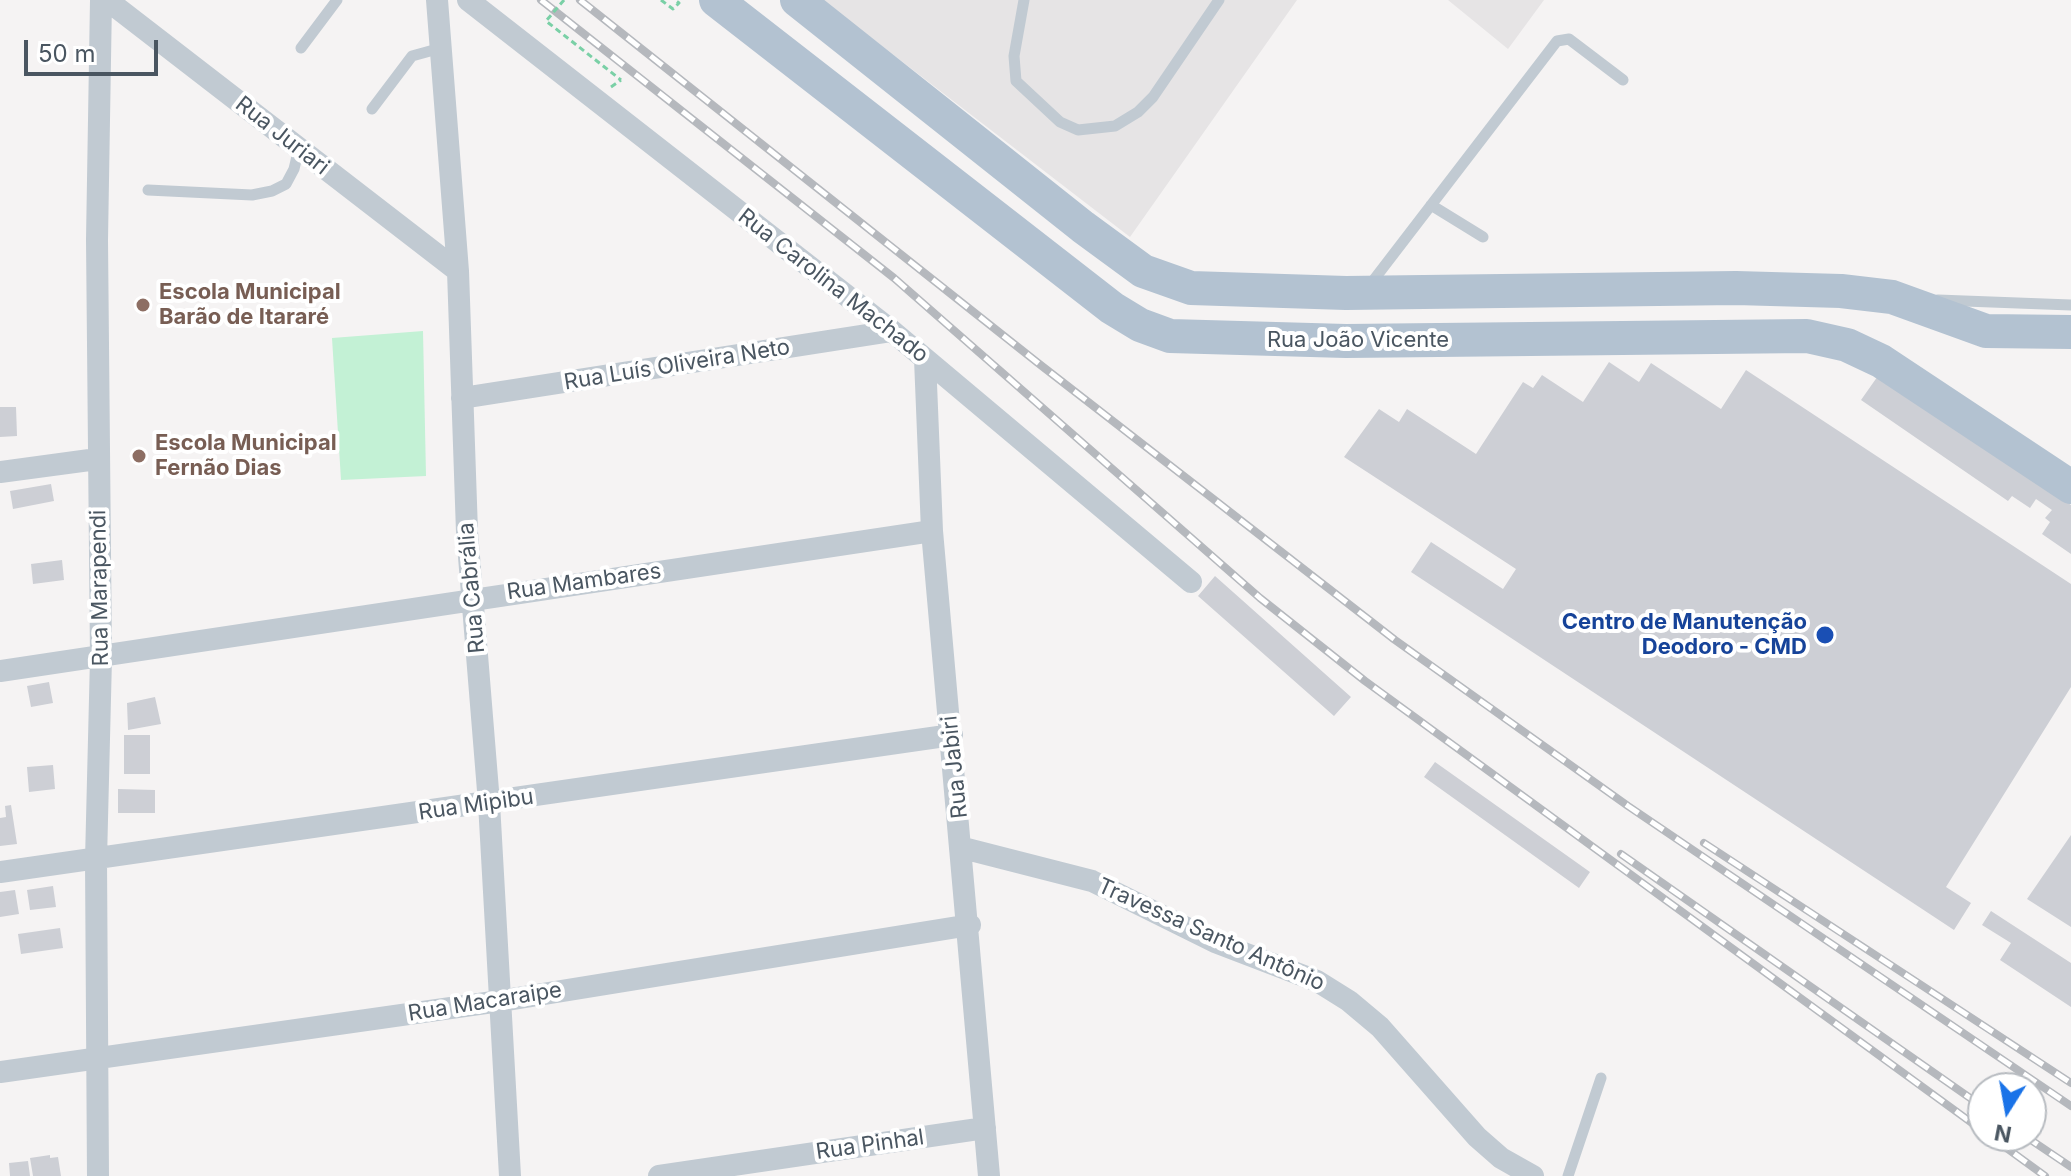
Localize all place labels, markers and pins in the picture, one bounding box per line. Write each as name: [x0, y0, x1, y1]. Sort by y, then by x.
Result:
place label: Escola Municipal Barão de Itararé: [159, 279, 341, 330]
marker: Escola Municipal Barão de Itararé: [134, 296, 152, 314]
place label: Escola Municipal Fernão Dias: [155, 430, 337, 482]
marker: Escola Municipal Fernão Dias: [130, 447, 148, 465]
place label: Centro de Manutenção Deodoro - CMD: [1562, 609, 1807, 660]
marker: Centro de Manutenção Deodoro - CMD: [1814, 624, 1836, 646]

